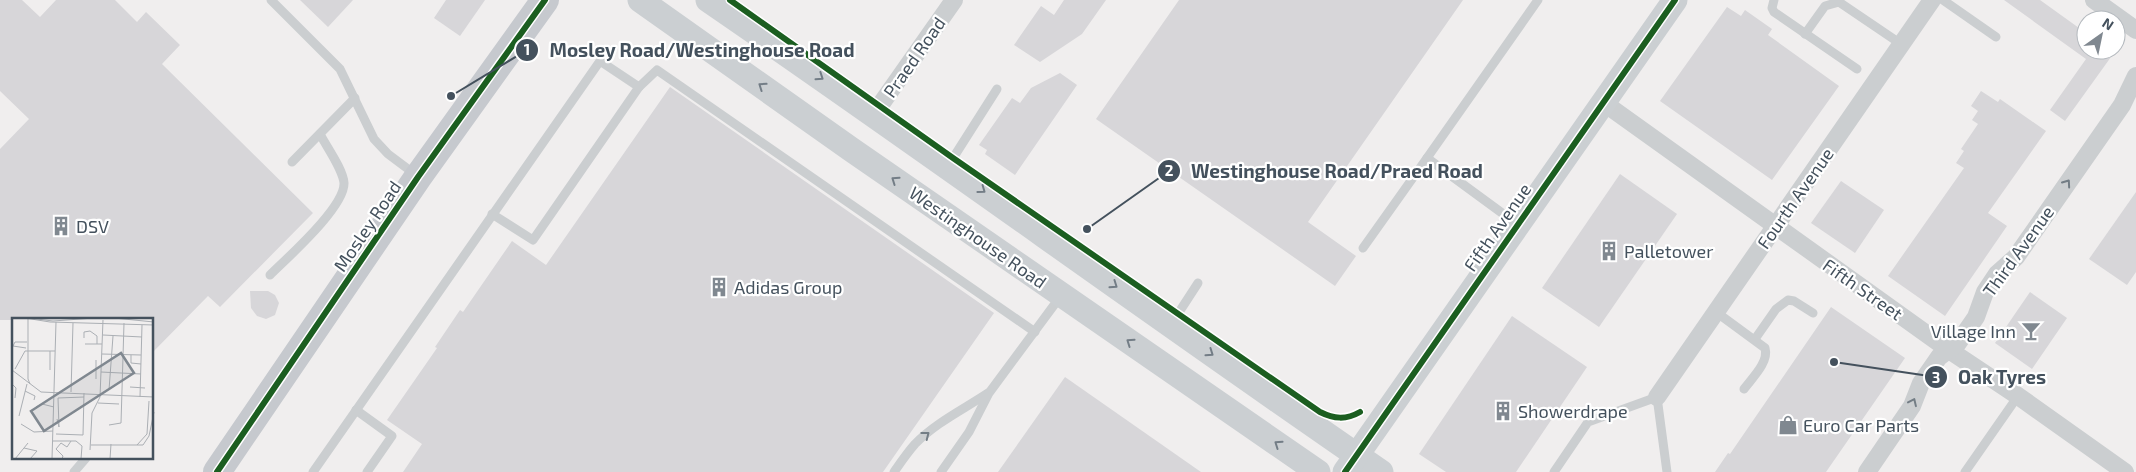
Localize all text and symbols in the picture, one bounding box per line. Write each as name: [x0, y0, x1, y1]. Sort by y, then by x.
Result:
north arrow: [2076, 10, 2126, 60]
street label: Praed Road: [878, 13, 950, 101]
text: N: [2099, 14, 2117, 34]
callout: Mosley Road/Westinghouse Road: [514, 33, 865, 67]
text: Mosley Road/Westinghouse Road: [550, 38, 854, 62]
text: 1: [524, 40, 530, 58]
one-way arrow: [814, 71, 824, 80]
one-way arrow: [758, 83, 768, 92]
street label: Fourth Avenue: [1752, 143, 1838, 253]
callout: Westinghouse Road/Praed Road: [1156, 154, 1493, 188]
text: Westinghouse Road/Praed Road: [1191, 159, 1483, 182]
text: 2: [1165, 161, 1174, 179]
street label: Mosley Road: [329, 176, 405, 276]
one-way arrow: [891, 177, 901, 186]
street label: Fifth Avenue: [1459, 179, 1535, 275]
one-way arrow: [2061, 179, 2070, 189]
street label: Westinghouse Road: [905, 181, 1051, 293]
one-way arrow: [976, 184, 986, 193]
street label: Third Avenue: [1978, 201, 2058, 301]
building icon: DSV: [50, 215, 72, 237]
place label: DSV: [76, 215, 109, 237]
building icon: Palletower: [1598, 240, 1620, 262]
place label: Palletower: [1624, 240, 1713, 262]
street label: Fifth Street: [1819, 254, 1907, 325]
building icon: Adidas Group: [708, 276, 730, 298]
place label: Adidas Group: [734, 276, 843, 298]
one-way arrow: [1108, 279, 1117, 288]
inset map: [12, 318, 154, 460]
place label: Village Inn: [1931, 320, 2016, 342]
bar icon: Village Inn: [2020, 320, 2042, 342]
one-way arrow: [1126, 339, 1135, 348]
one-way arrow: [1204, 347, 1214, 356]
callout: Oak Tyres: [1923, 360, 2057, 394]
text: Oak Tyres: [1958, 365, 2046, 389]
text: 3: [1932, 368, 1940, 386]
one-way arrow: [1907, 398, 1918, 407]
building icon: Showerdrape: [1492, 400, 1514, 422]
place label: Showerdrape: [1518, 400, 1628, 422]
shop icon: Euro Car Parts: [1777, 414, 1799, 436]
place label: Euro Car Parts: [1803, 414, 1919, 436]
one-way arrow: [920, 433, 929, 441]
one-way arrow: [1274, 441, 1283, 450]

